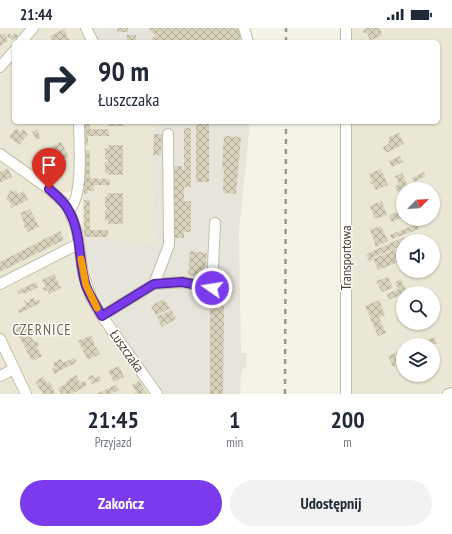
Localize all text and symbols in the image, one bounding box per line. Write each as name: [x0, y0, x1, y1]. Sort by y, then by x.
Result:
text: 21:44: [20, 5, 52, 24]
text: 90 m: [98, 52, 149, 89]
icon: right: [32, 56, 84, 108]
text: Łuszczaka: [98, 88, 160, 111]
pin: [32, 148, 66, 189]
icon: arrive: [38, 154, 60, 176]
north arrow: [396, 182, 440, 226]
map controls: [396, 182, 440, 382]
street label: Transportowa: [337, 225, 355, 291]
button: sound: [396, 234, 440, 278]
position arrow: [191, 267, 233, 309]
button: search: [396, 286, 440, 330]
district label: CZERNICE: [12, 320, 72, 339]
street label: Łuszczaka: [106, 326, 148, 376]
button: layers: [396, 338, 440, 382]
text: 21:45: [87, 404, 139, 435]
text: 1: [229, 404, 240, 435]
text: 200: [330, 404, 365, 435]
text: Przyjazd: [95, 434, 132, 451]
text: min: [226, 434, 243, 451]
text: m: [343, 434, 352, 451]
button: Zakończ: [20, 480, 222, 526]
button: Udostępnij: [230, 480, 432, 526]

